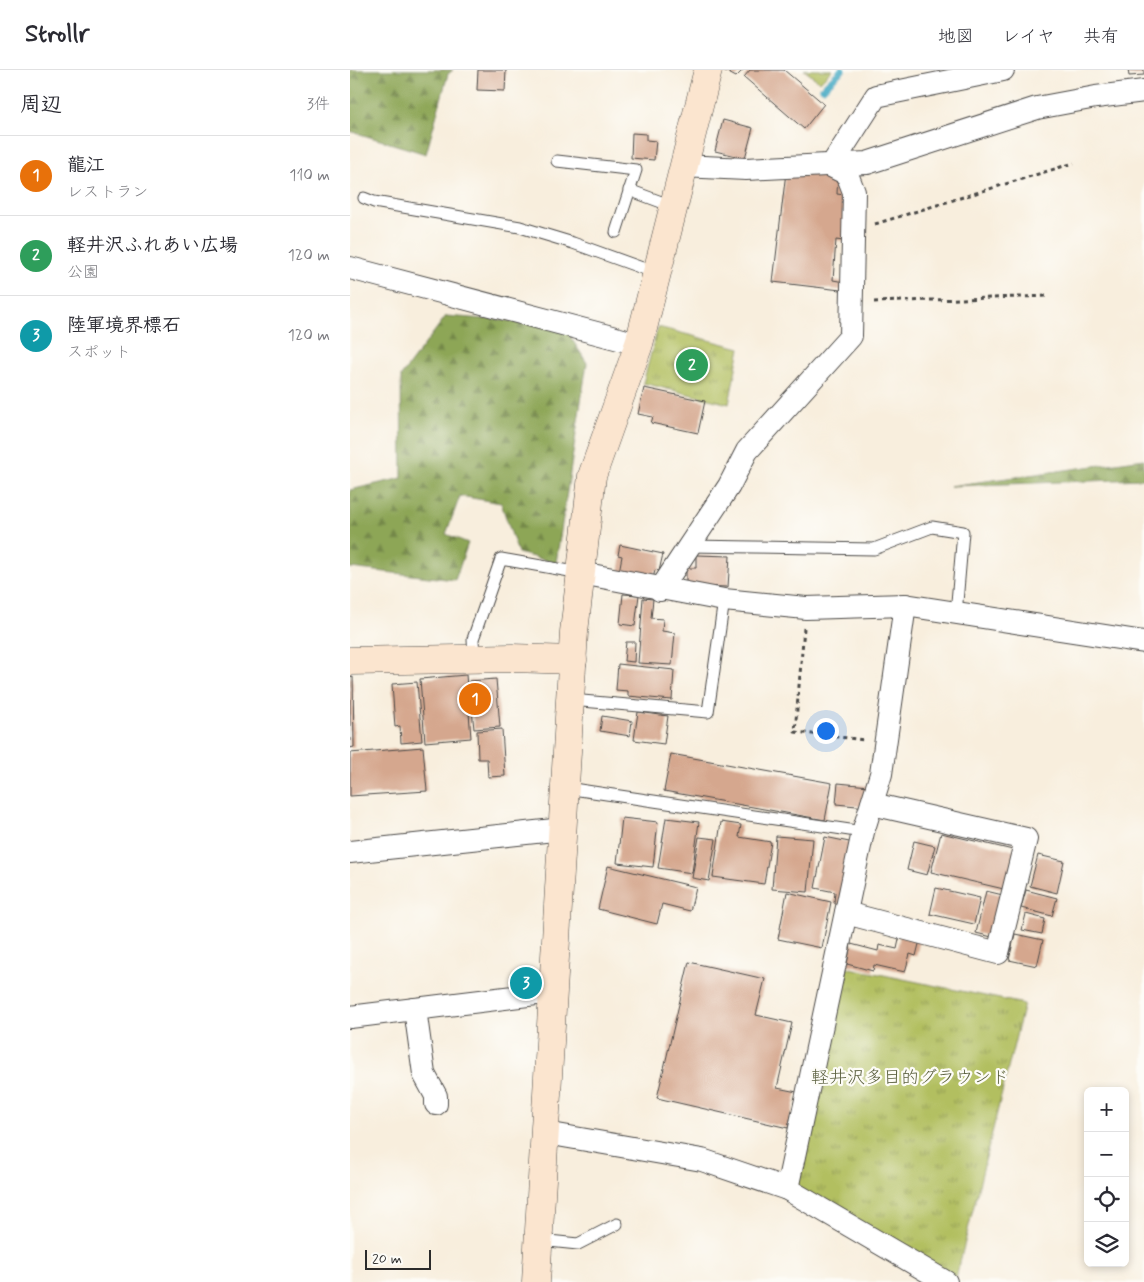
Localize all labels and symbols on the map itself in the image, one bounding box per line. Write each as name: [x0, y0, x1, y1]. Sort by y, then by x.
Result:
pin: 2: [676, 346, 708, 384]
pin: 1: [459, 680, 491, 718]
your location: [813, 718, 839, 744]
pin: 3: [510, 964, 542, 1002]
park label: 軽井沢多目的グラウンド: [811, 1066, 1009, 1090]
scale bar: [365, 1247, 431, 1270]

